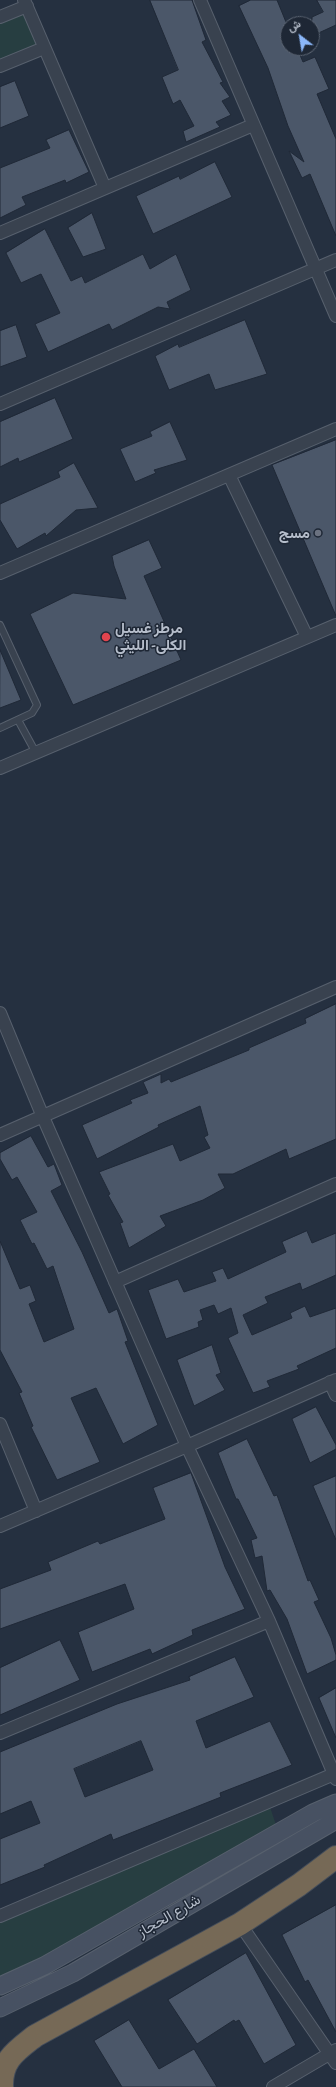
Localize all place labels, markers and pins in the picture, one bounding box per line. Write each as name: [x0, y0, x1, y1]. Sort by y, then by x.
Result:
place label: مسج: [279, 524, 310, 542]
marker: مسج: [313, 528, 323, 538]
place label: مرطز غسيل الكلى- الليثي: [115, 619, 186, 654]
marker: مرطز غسيل الكلى- الليثي: [100, 631, 112, 643]

